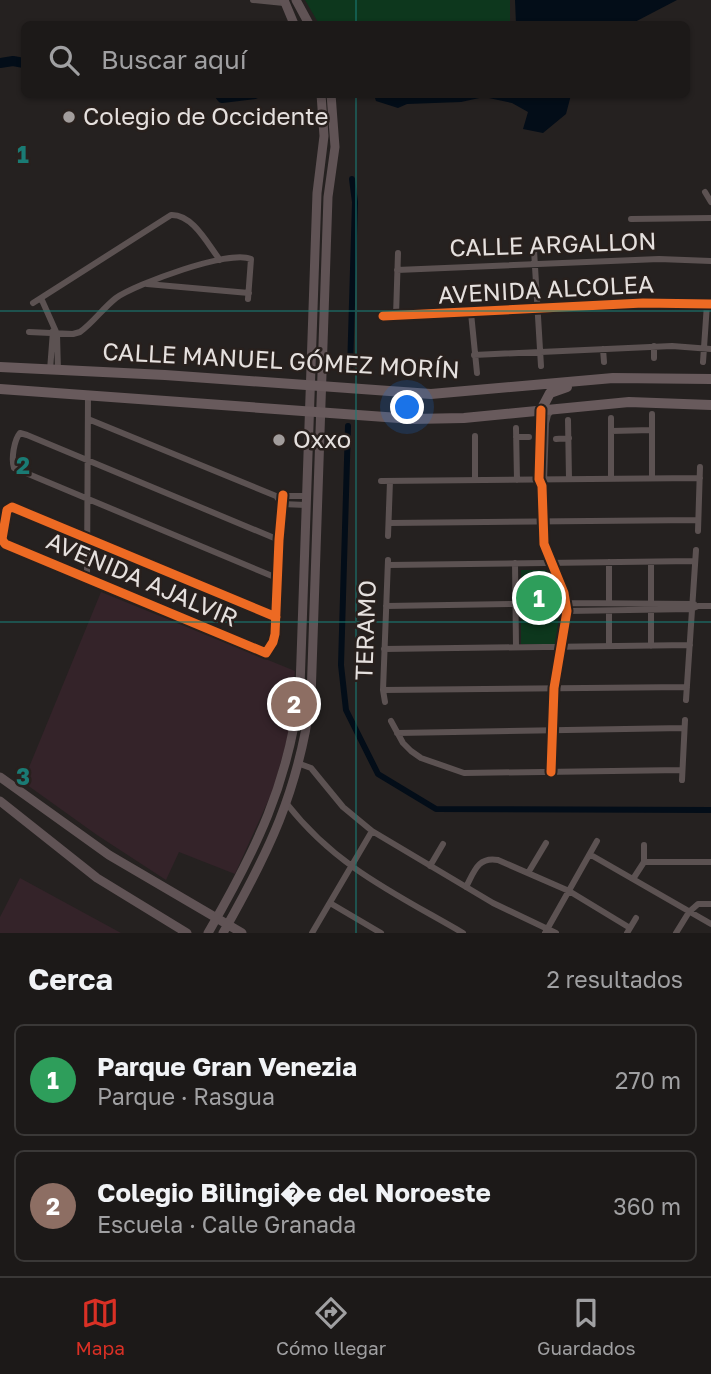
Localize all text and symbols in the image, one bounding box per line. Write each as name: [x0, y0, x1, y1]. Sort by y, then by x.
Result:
search box: [21, 21, 690, 98]
icon: search: [45, 41, 83, 79]
text: Buscar aquí: [101, 44, 247, 75]
place label: Colegio de Occidente: [83, 101, 328, 130]
marker: Colegio de Occidente: [61, 109, 77, 125]
text: 1: [17, 140, 29, 168]
street label: CALLE ARGALLON: [449, 225, 657, 262]
street label: AVENIDA ALCOLEA: [437, 268, 655, 309]
street label: CALLE MANUEL GÓMEZ MORÍN: [102, 336, 460, 383]
your location: [390, 390, 424, 424]
place label: Oxxo: [293, 424, 351, 453]
marker: Oxxo: [271, 432, 287, 448]
text: 2: [16, 451, 30, 479]
street label: AVENIDA AJALVIR: [43, 525, 243, 632]
pin: 1: [516, 572, 562, 624]
street label: TERAMO: [348, 579, 381, 681]
pin: 2: [271, 678, 317, 730]
text: 3: [16, 762, 30, 790]
text: Cerca: [28, 961, 113, 997]
text: 2 resultados: [546, 965, 683, 993]
text: Parque Gran Venezia: [97, 1051, 357, 1082]
text: 1: [47, 1066, 59, 1094]
text: 270 m: [615, 1066, 681, 1094]
text: Parque · Rasgua: [97, 1082, 275, 1110]
text: Colegio Bilingi�e del Noroeste: [97, 1177, 491, 1208]
text: 2: [46, 1192, 60, 1220]
text: 360 m: [613, 1192, 681, 1220]
text: Escuela · Calle Granada: [97, 1210, 356, 1238]
tab: Mapa: [75, 1294, 125, 1359]
tab: Cómo llegar: [276, 1294, 386, 1359]
tab: Guardados: [537, 1294, 635, 1359]

